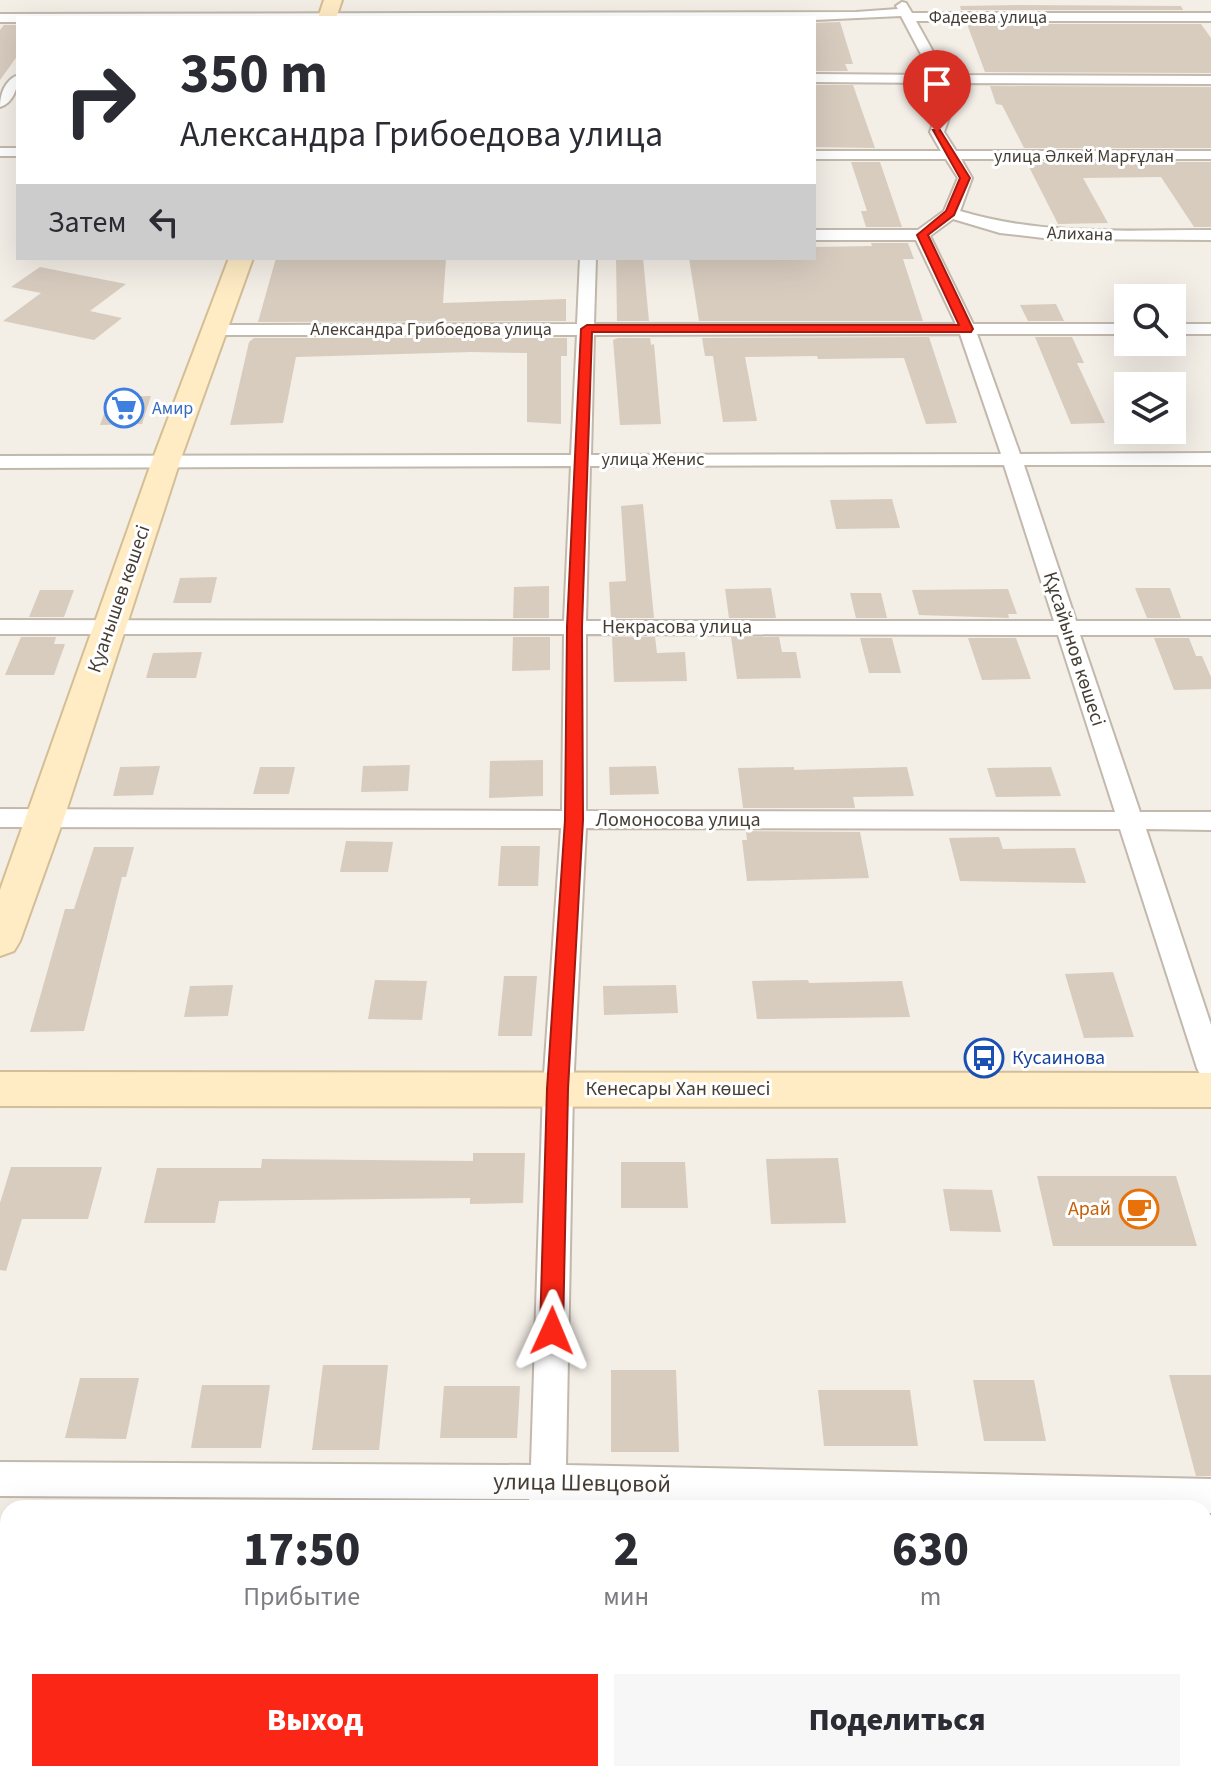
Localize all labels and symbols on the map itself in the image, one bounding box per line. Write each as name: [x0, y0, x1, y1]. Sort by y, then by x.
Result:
street label: Фадеева улица: [929, 5, 1047, 30]
pin: [903, 50, 971, 132]
street label: улица Әлкей Марғұлан: [994, 144, 1174, 169]
street label: Алихана: [1047, 220, 1113, 248]
street label: Александра Грибоедова улица: [310, 317, 552, 342]
supermarket icon: Амир: [103, 387, 145, 429]
place label: Амир: [152, 396, 193, 421]
street label: улица Женис: [601, 447, 705, 472]
street label: Қуанышев көшесі: [81, 521, 157, 677]
street label: Құсайынов көшесі: [1036, 568, 1112, 730]
street label: Некрасова улица: [602, 613, 752, 641]
street label: Ломоносова улица: [595, 806, 761, 834]
bus stop icon: Кусаинова: [963, 1037, 1005, 1079]
place label: Кусаинова: [1012, 1044, 1105, 1072]
street label: Кенесары Хан көшесі: [586, 1075, 770, 1103]
cafe icon: Арай: [1118, 1188, 1160, 1230]
place label: Арай: [1068, 1195, 1111, 1223]
position arrow: [510, 1289, 594, 1373]
street label: улица Шевцовой: [493, 1464, 671, 1502]

